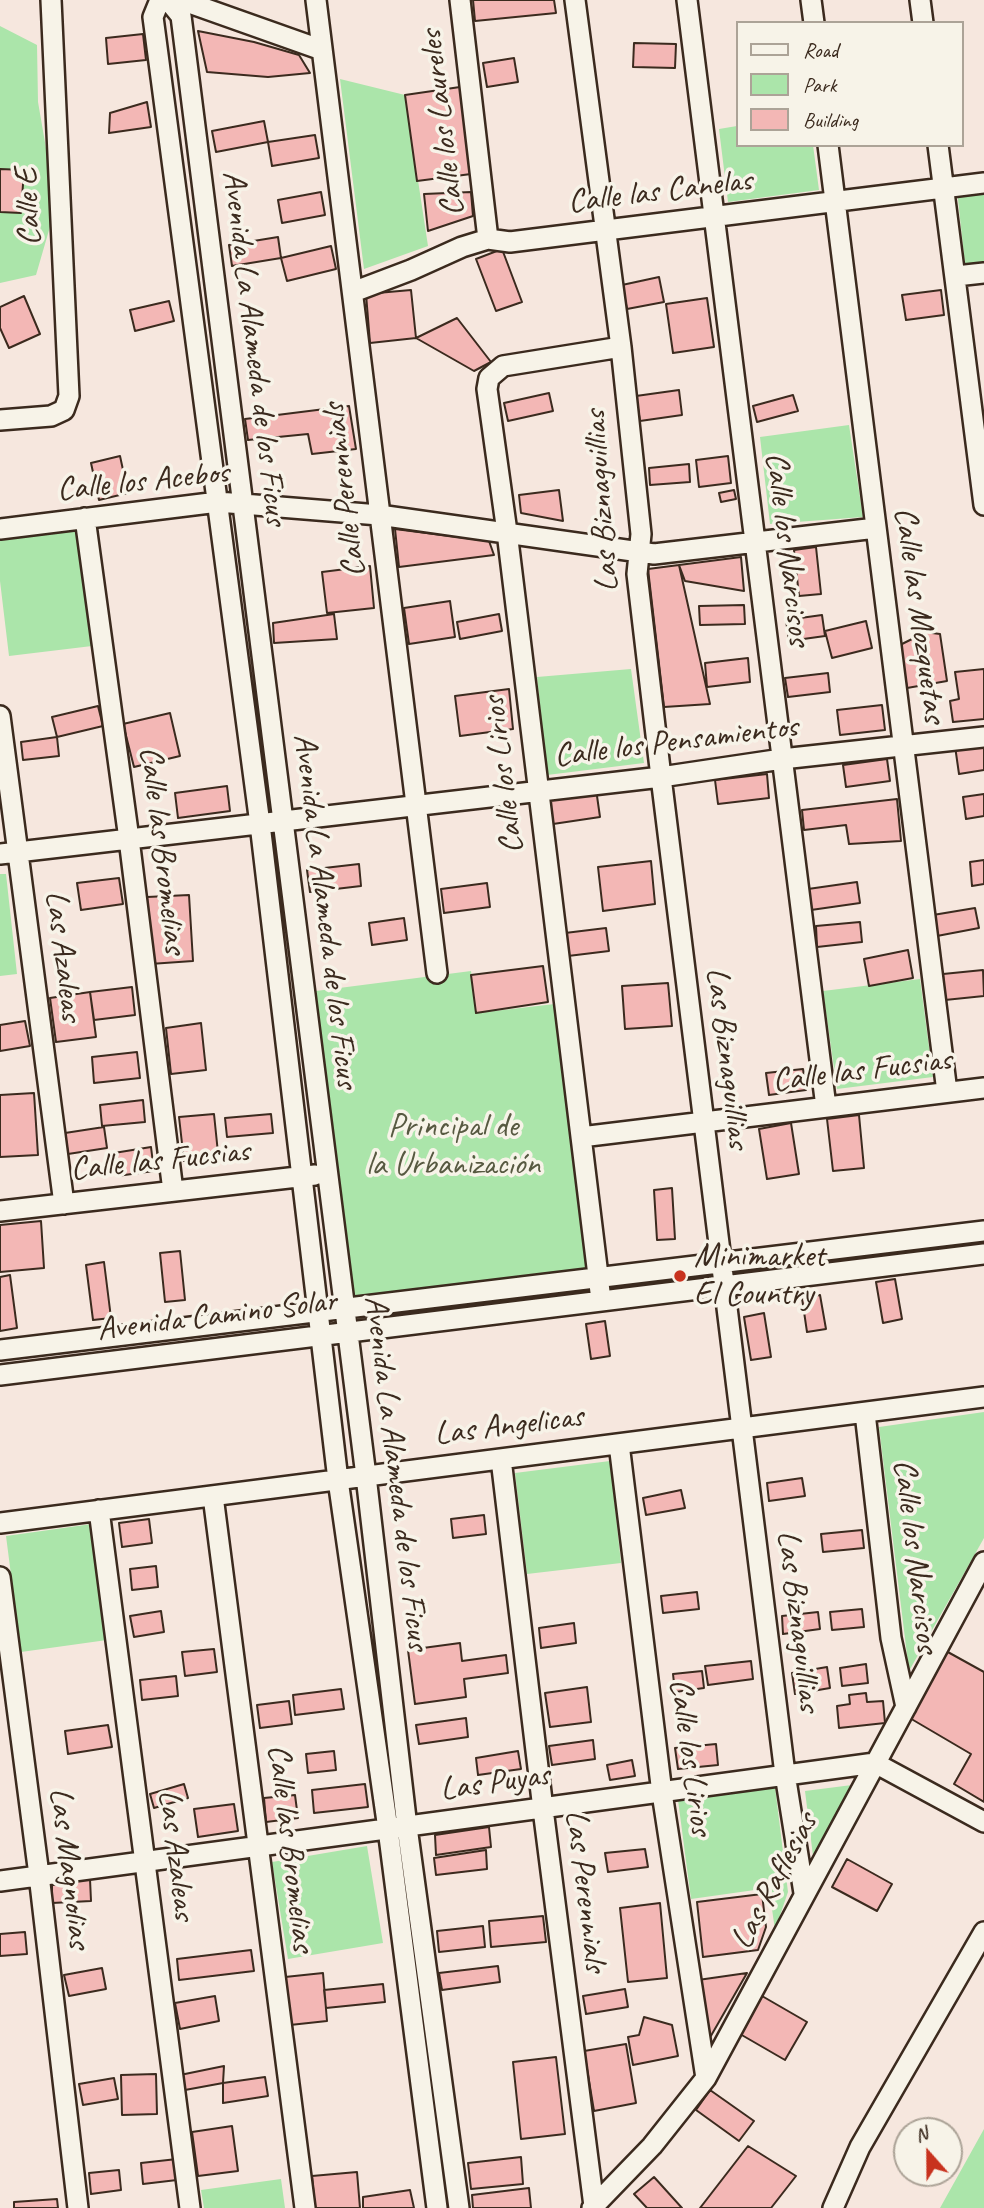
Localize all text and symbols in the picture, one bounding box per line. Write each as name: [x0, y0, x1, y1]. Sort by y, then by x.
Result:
legend: [736, 21, 963, 147]
street label: Calle los Laureles: [412, 28, 474, 218]
text: Road: [803, 37, 838, 63]
text: Park: [803, 72, 836, 98]
text: Building: [803, 107, 858, 133]
street label: Calle las Canelas: [566, 161, 754, 223]
street label: Calle E: [7, 167, 51, 247]
street label: Avenida La Alameda de los Ficus: [213, 169, 295, 527]
street label: Calle Perennials: [315, 401, 375, 579]
street label: Las Biznaguillias: [576, 409, 628, 593]
street label: Calle los Narcisos: [756, 450, 818, 648]
street label: Calle los Acebos: [55, 453, 231, 511]
street label: Calle las Mozquetas: [884, 505, 954, 725]
street label: Calle los Lirios: [475, 694, 533, 856]
street label: Calle los Pensamientos: [552, 707, 800, 777]
street label: Avenida La Alameda de los Ficus: [284, 732, 366, 1090]
street label: Calle las Bromelias: [130, 744, 194, 956]
street label: Las Azaleas: [35, 889, 91, 1023]
street label: Las Biznaguillias: [696, 965, 758, 1151]
street label: Calle las Fucsias: [770, 1040, 954, 1102]
park label: Principal de la Urbanización: [366, 1107, 540, 1185]
street label: Calle las Fucsias: [68, 1132, 252, 1190]
place label: Minimarket El Country: [694, 1237, 825, 1315]
marker: Minimarket El Country: [672, 1268, 688, 1284]
street label: Avenida Camino Solar: [95, 1282, 339, 1350]
street label: Avenida La Alameda de los Ficus: [355, 1294, 437, 1652]
street label: Las Angelicas: [432, 1397, 586, 1455]
street label: Calle los Narcisos: [884, 1457, 946, 1655]
street label: Las Biznaguillias: [767, 1528, 829, 1714]
street label: Calle los Lirios: [659, 1676, 721, 1838]
street label: Calle las Bromelias: [258, 1742, 322, 1954]
street label: Las Puyas: [438, 1756, 552, 1810]
street label: Las Magnolias: [40, 1785, 98, 1951]
street label: Las Azaleas: [148, 1788, 204, 1922]
street label: Las Raflesias: [723, 1806, 827, 1956]
street label: Las Perennials: [555, 1808, 615, 1974]
north arrow: [893, 2117, 963, 2187]
text: N: [911, 2121, 931, 2148]

